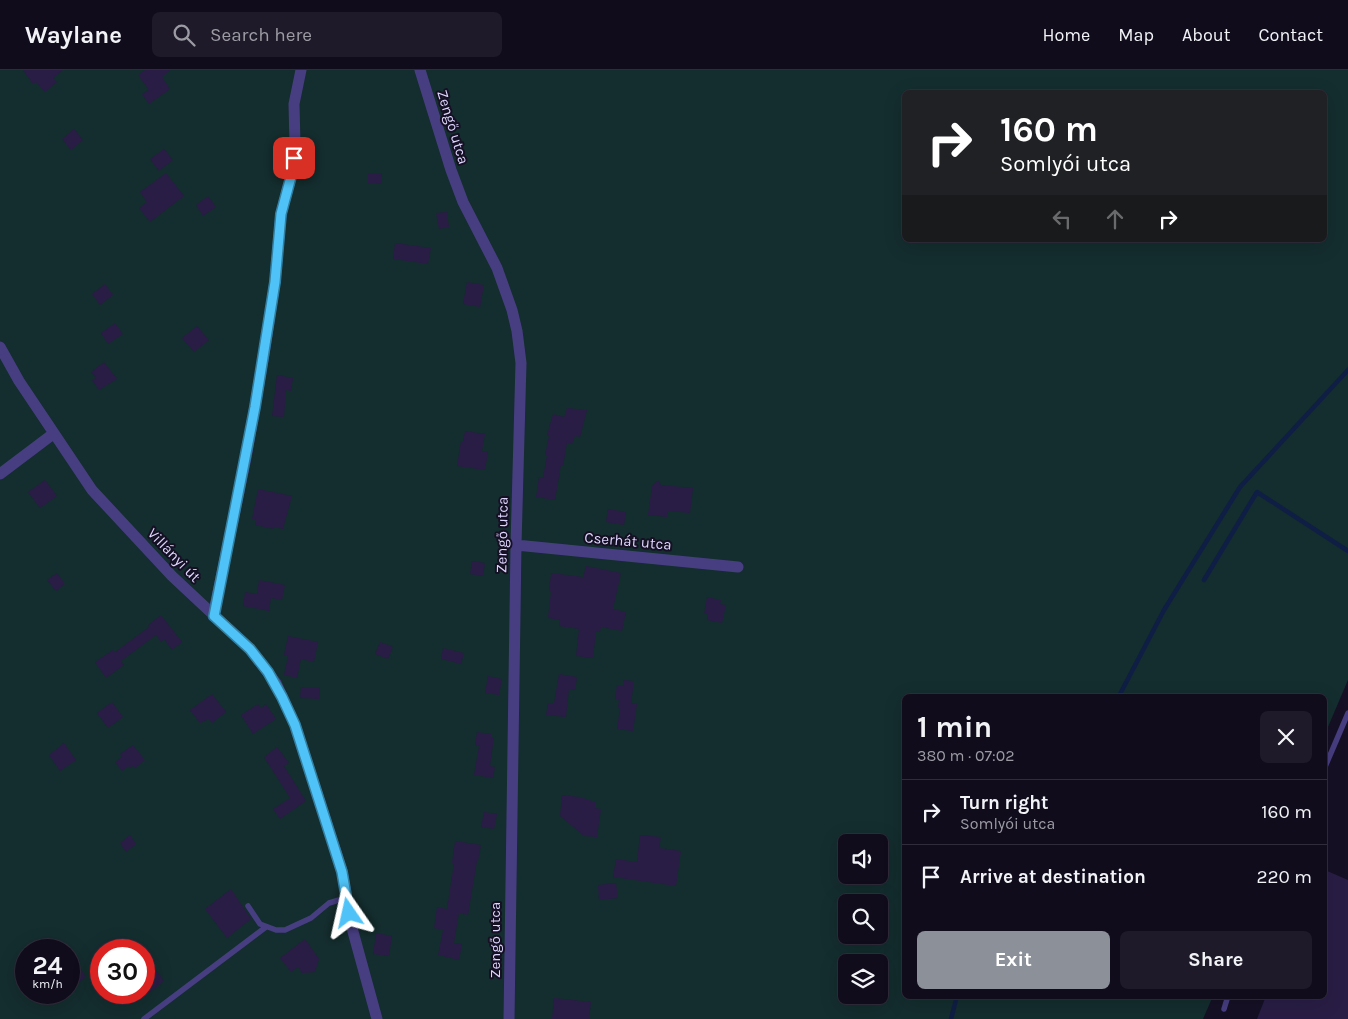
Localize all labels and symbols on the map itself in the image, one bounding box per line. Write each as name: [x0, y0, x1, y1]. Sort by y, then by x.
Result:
street label: Zengő utca: [433, 88, 473, 166]
pin: [273, 137, 315, 179]
street label: Zengő utca: [492, 497, 512, 573]
street label: Villányi út: [144, 524, 204, 586]
street label: Cserhát utca: [584, 528, 672, 554]
position arrow: [322, 886, 374, 938]
street label: Zengő utca: [486, 902, 504, 978]
speed limit sign: 30: [90, 939, 155, 1004]

